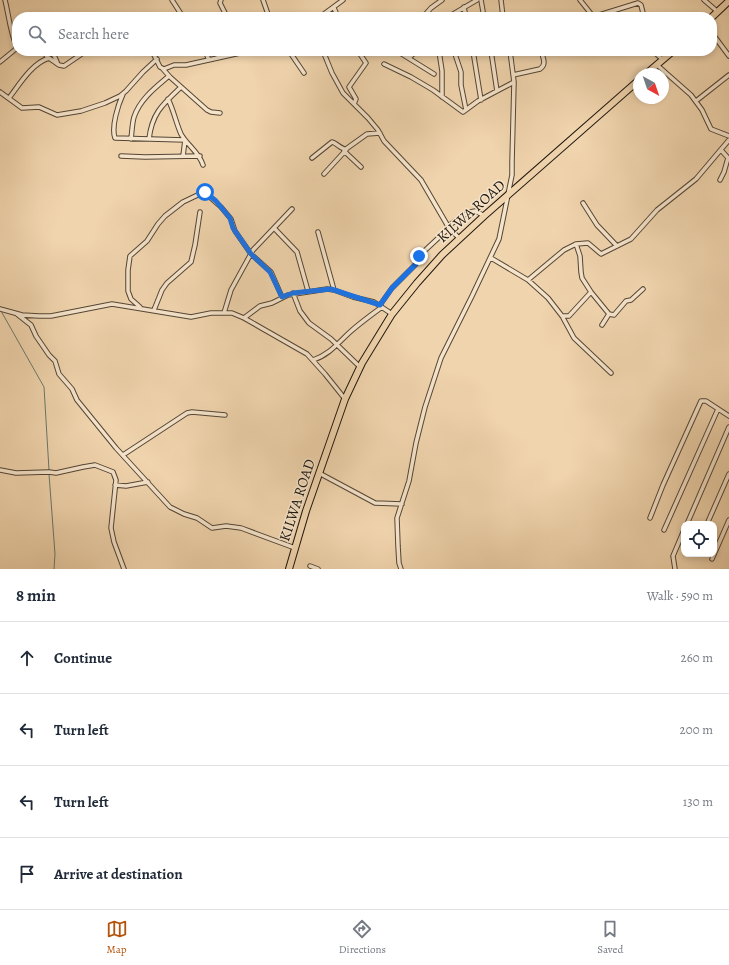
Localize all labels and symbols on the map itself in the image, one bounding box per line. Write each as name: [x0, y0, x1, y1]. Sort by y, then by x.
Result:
north arrow: [633, 68, 669, 104]
street label: KILWA ROAD: [433, 175, 509, 247]
route start: [196, 183, 214, 201]
route end: [410, 247, 428, 265]
street label: KILWA ROAD: [274, 456, 320, 544]

